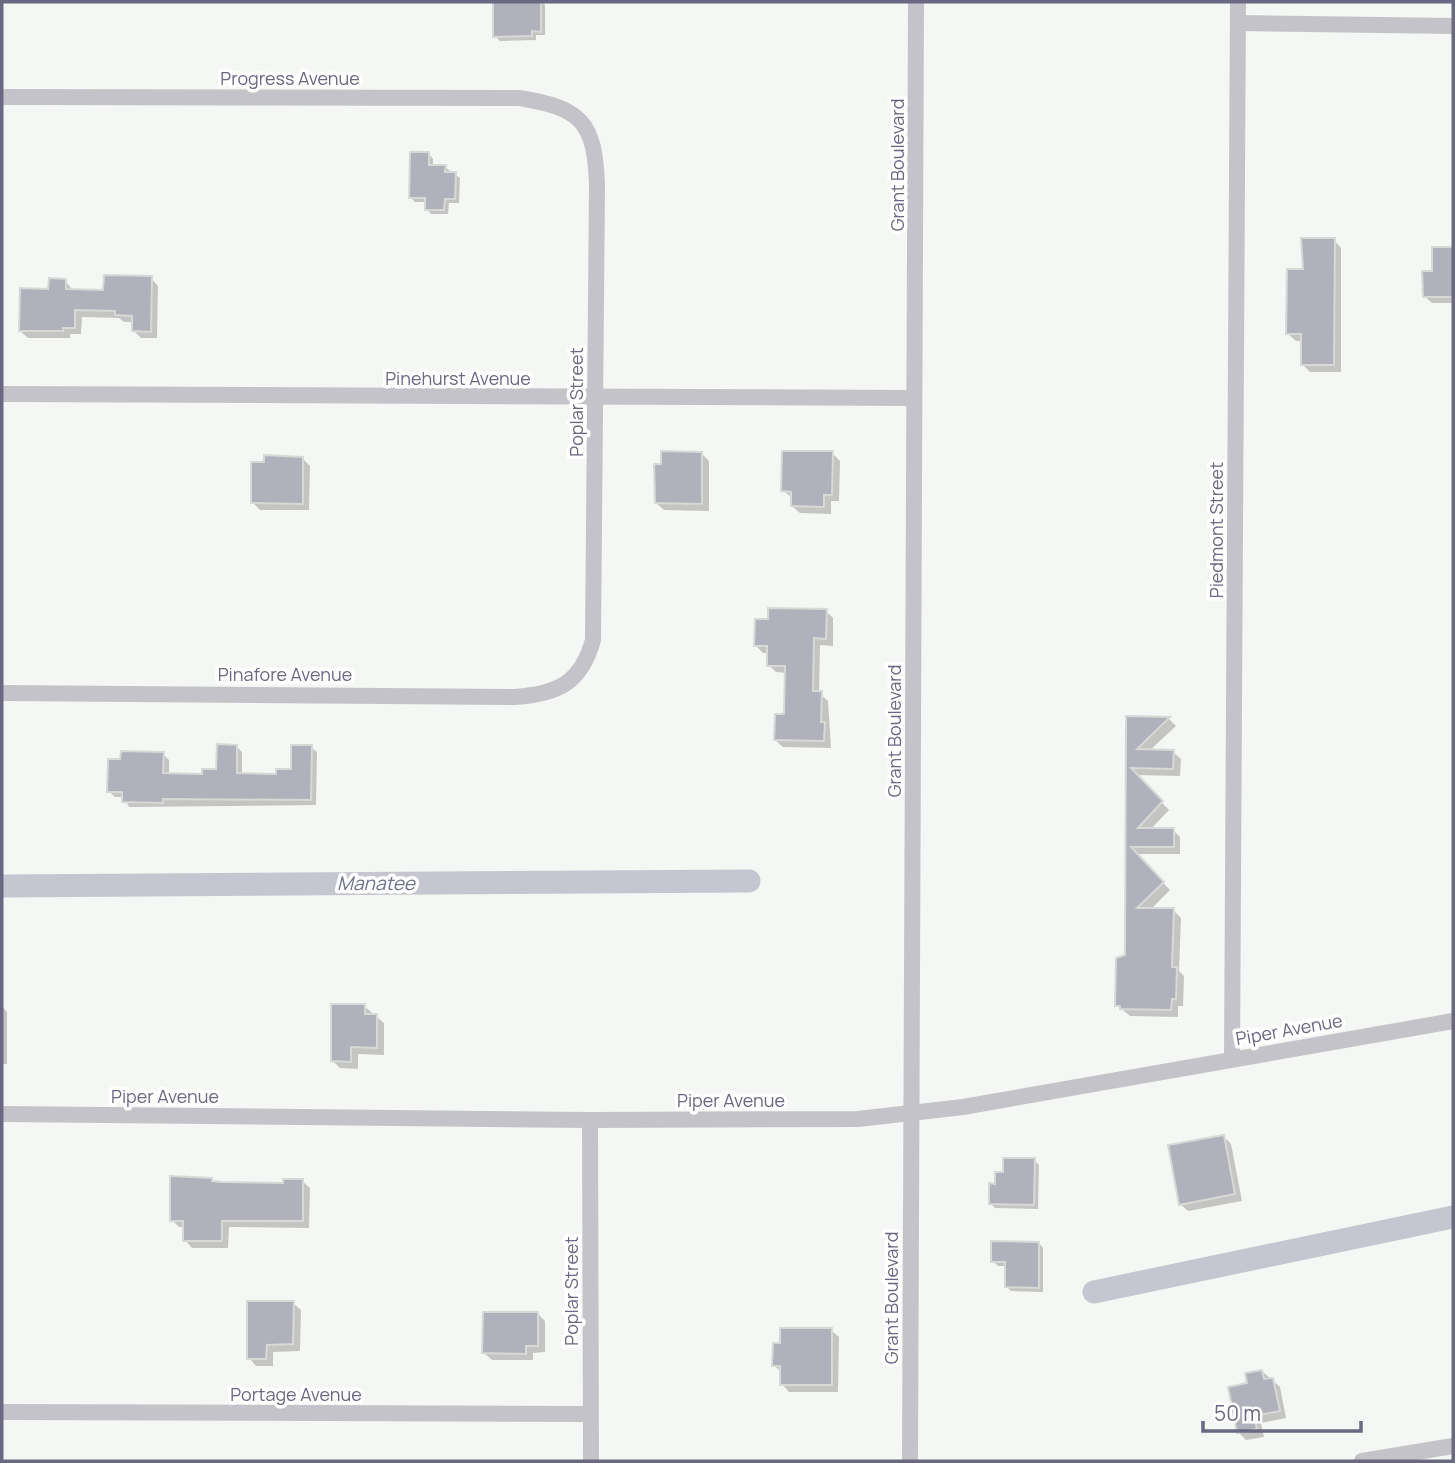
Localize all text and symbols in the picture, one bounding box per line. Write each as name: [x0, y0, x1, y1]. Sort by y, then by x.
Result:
street label: Progress Avenue: [220, 66, 360, 90]
street label: Grant Boulevard: [885, 99, 909, 231]
street label: Poplar Street: [564, 347, 588, 457]
street label: Pinehurst Avenue: [385, 366, 531, 390]
street label: Piedmont Street: [1204, 462, 1228, 598]
street label: Pinafore Avenue: [218, 662, 352, 686]
street label: Grant Boulevard: [882, 665, 906, 797]
water label: Manatee: [337, 870, 417, 896]
street label: Piper Avenue: [1234, 1008, 1344, 1050]
street label: Piper Avenue: [111, 1084, 219, 1108]
street label: Piper Avenue: [677, 1088, 785, 1112]
street label: Grant Boulevard: [879, 1232, 903, 1364]
street label: Poplar Street: [559, 1236, 583, 1346]
street label: Portage Avenue: [230, 1382, 362, 1406]
scale bar: [1203, 1390, 1360, 1434]
text: 50 m: [1214, 1399, 1261, 1427]

